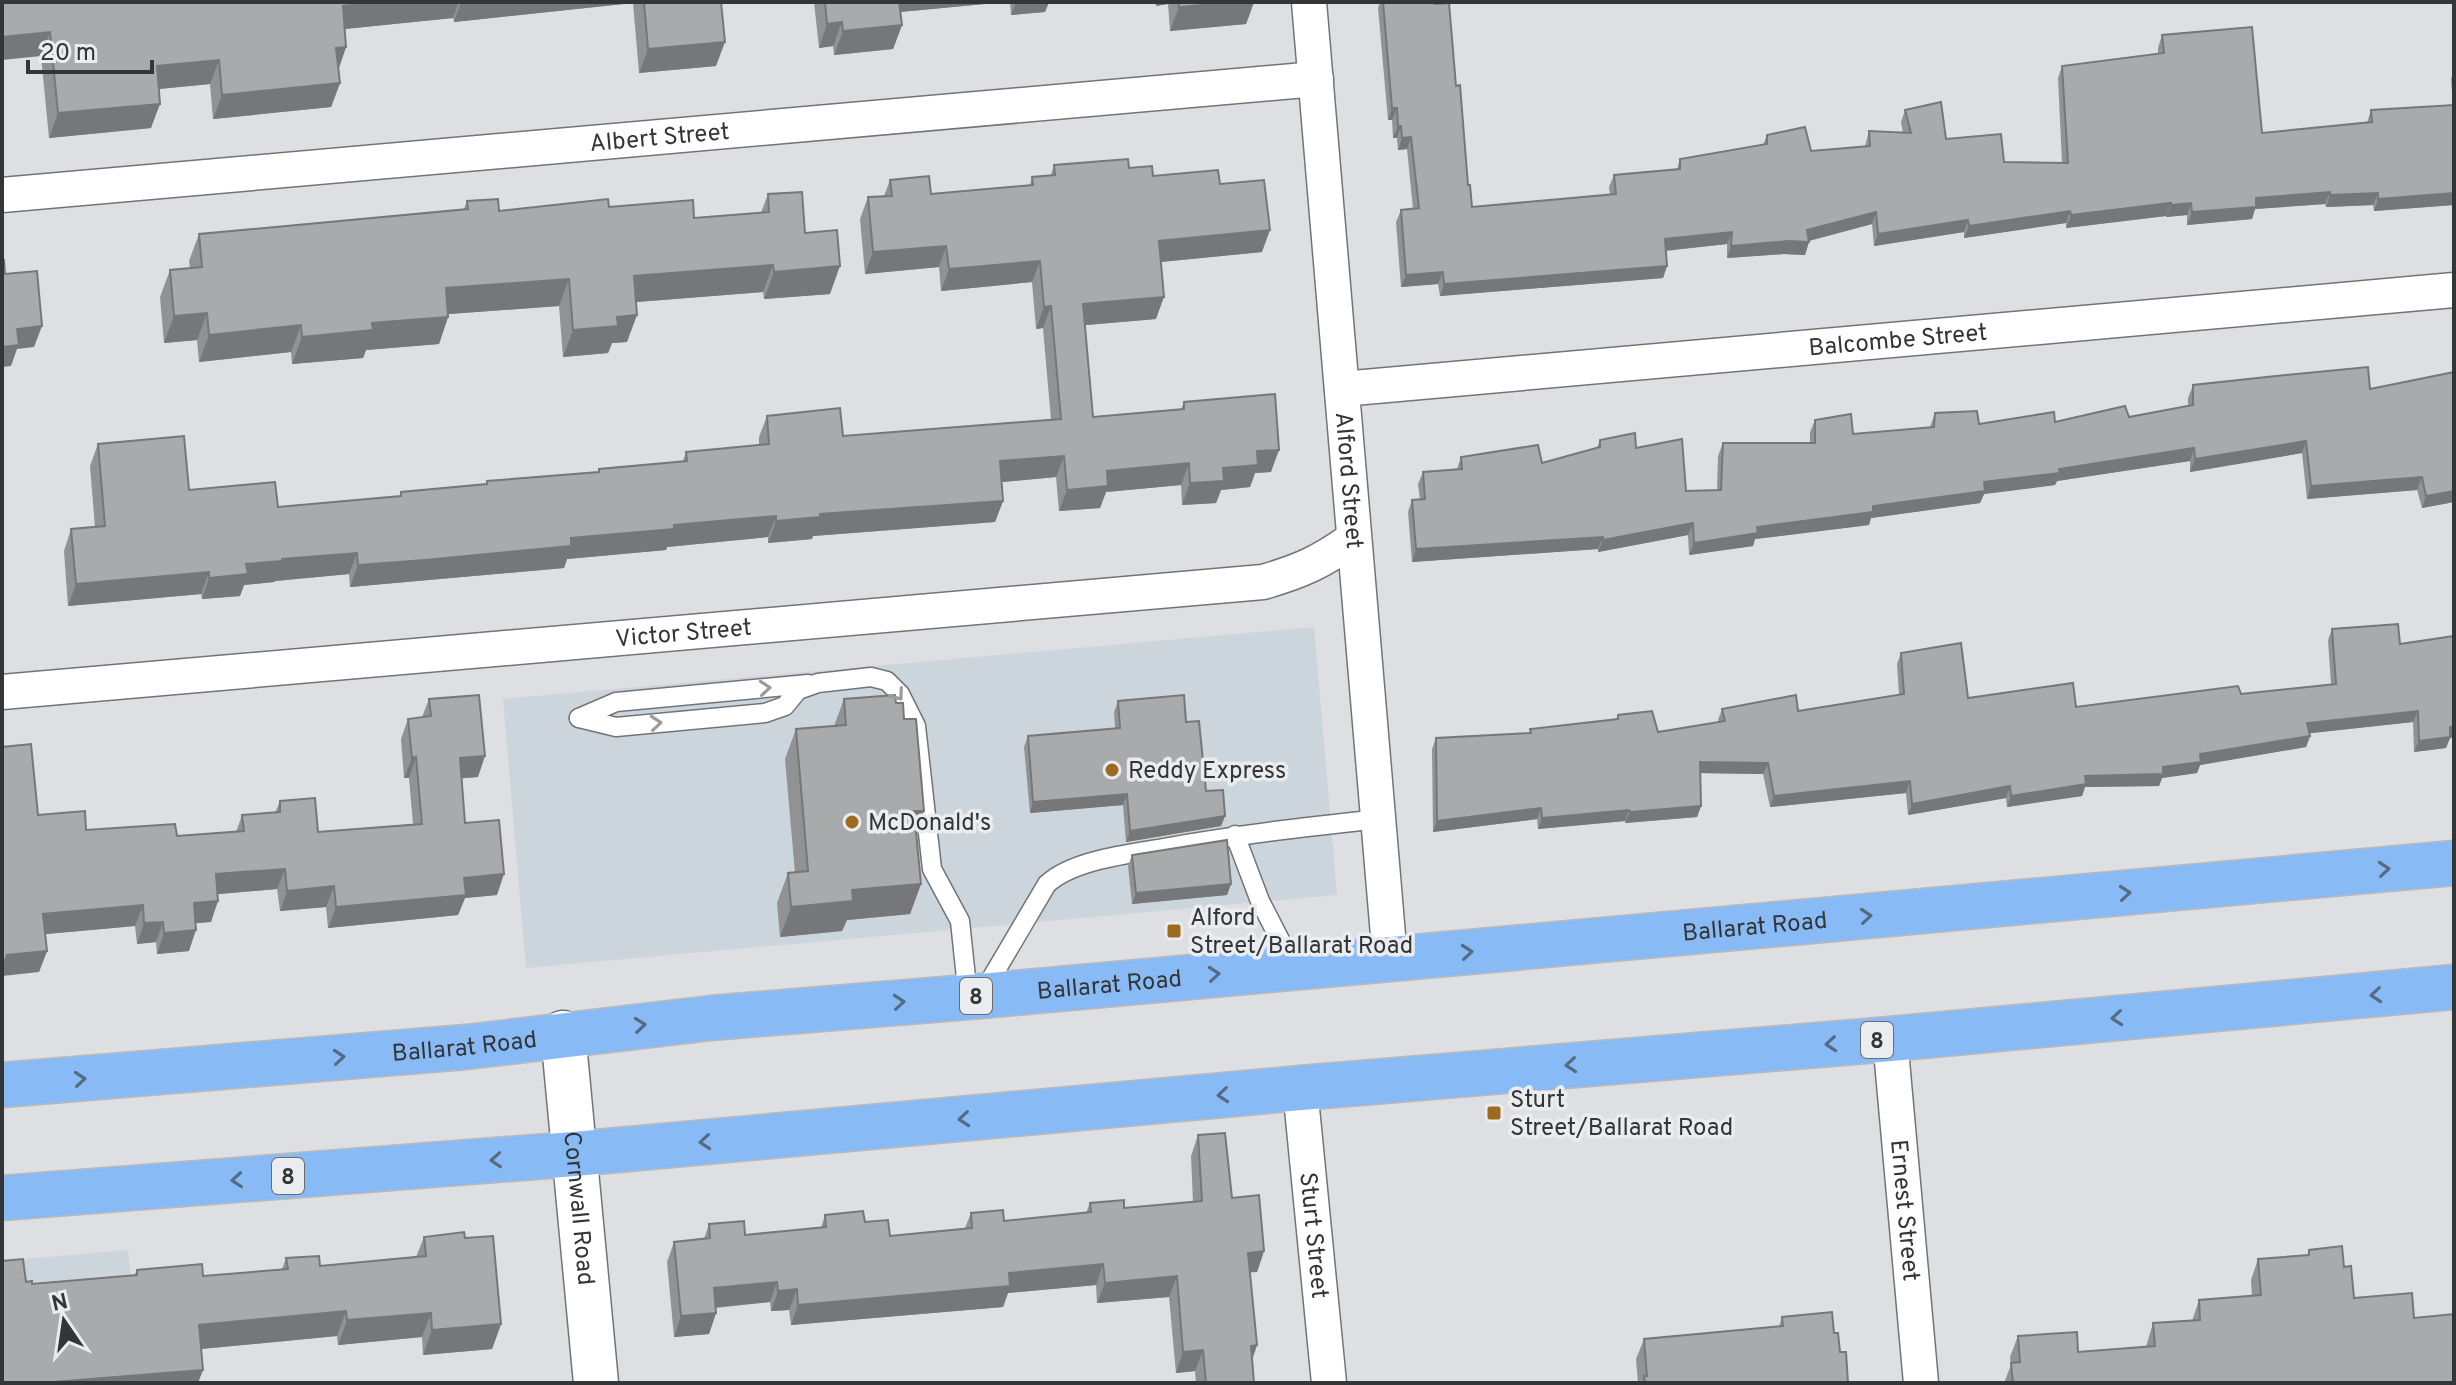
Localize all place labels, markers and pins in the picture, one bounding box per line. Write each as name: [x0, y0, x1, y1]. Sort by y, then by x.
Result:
place label: Reddy Express: [1128, 757, 1286, 787]
marker: Reddy Express: [1103, 761, 1121, 779]
place label: McDonald's: [868, 809, 991, 839]
marker: McDonald's: [843, 813, 861, 831]
place label: Alford Street/Ballarat Road: [1190, 904, 1413, 962]
marker: Alford Street/Ballarat Road: [1165, 922, 1183, 940]
place label: Sturt Street/Ballarat Road: [1510, 1086, 1733, 1144]
marker: Sturt Street/Ballarat Road: [1485, 1104, 1503, 1122]

